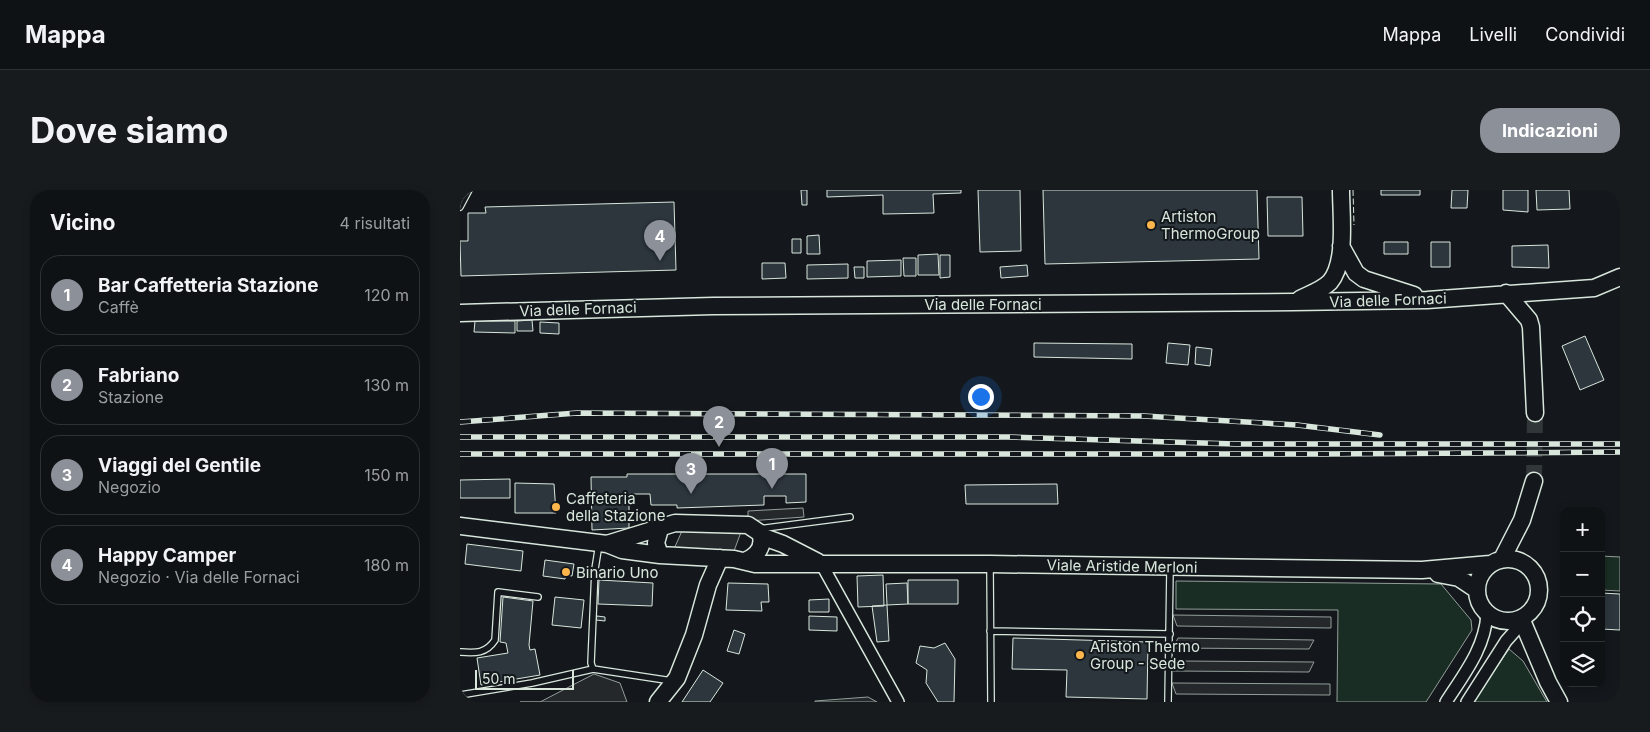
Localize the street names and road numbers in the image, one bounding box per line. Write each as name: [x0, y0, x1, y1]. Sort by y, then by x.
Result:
street label: Via delle Fornaci: [1329, 288, 1447, 312]
street label: Via delle Fornaci: [924, 295, 1042, 314]
street label: Via delle Fornaci: [519, 297, 637, 321]
street label: Viale Aristide Merloni: [1046, 555, 1198, 577]

